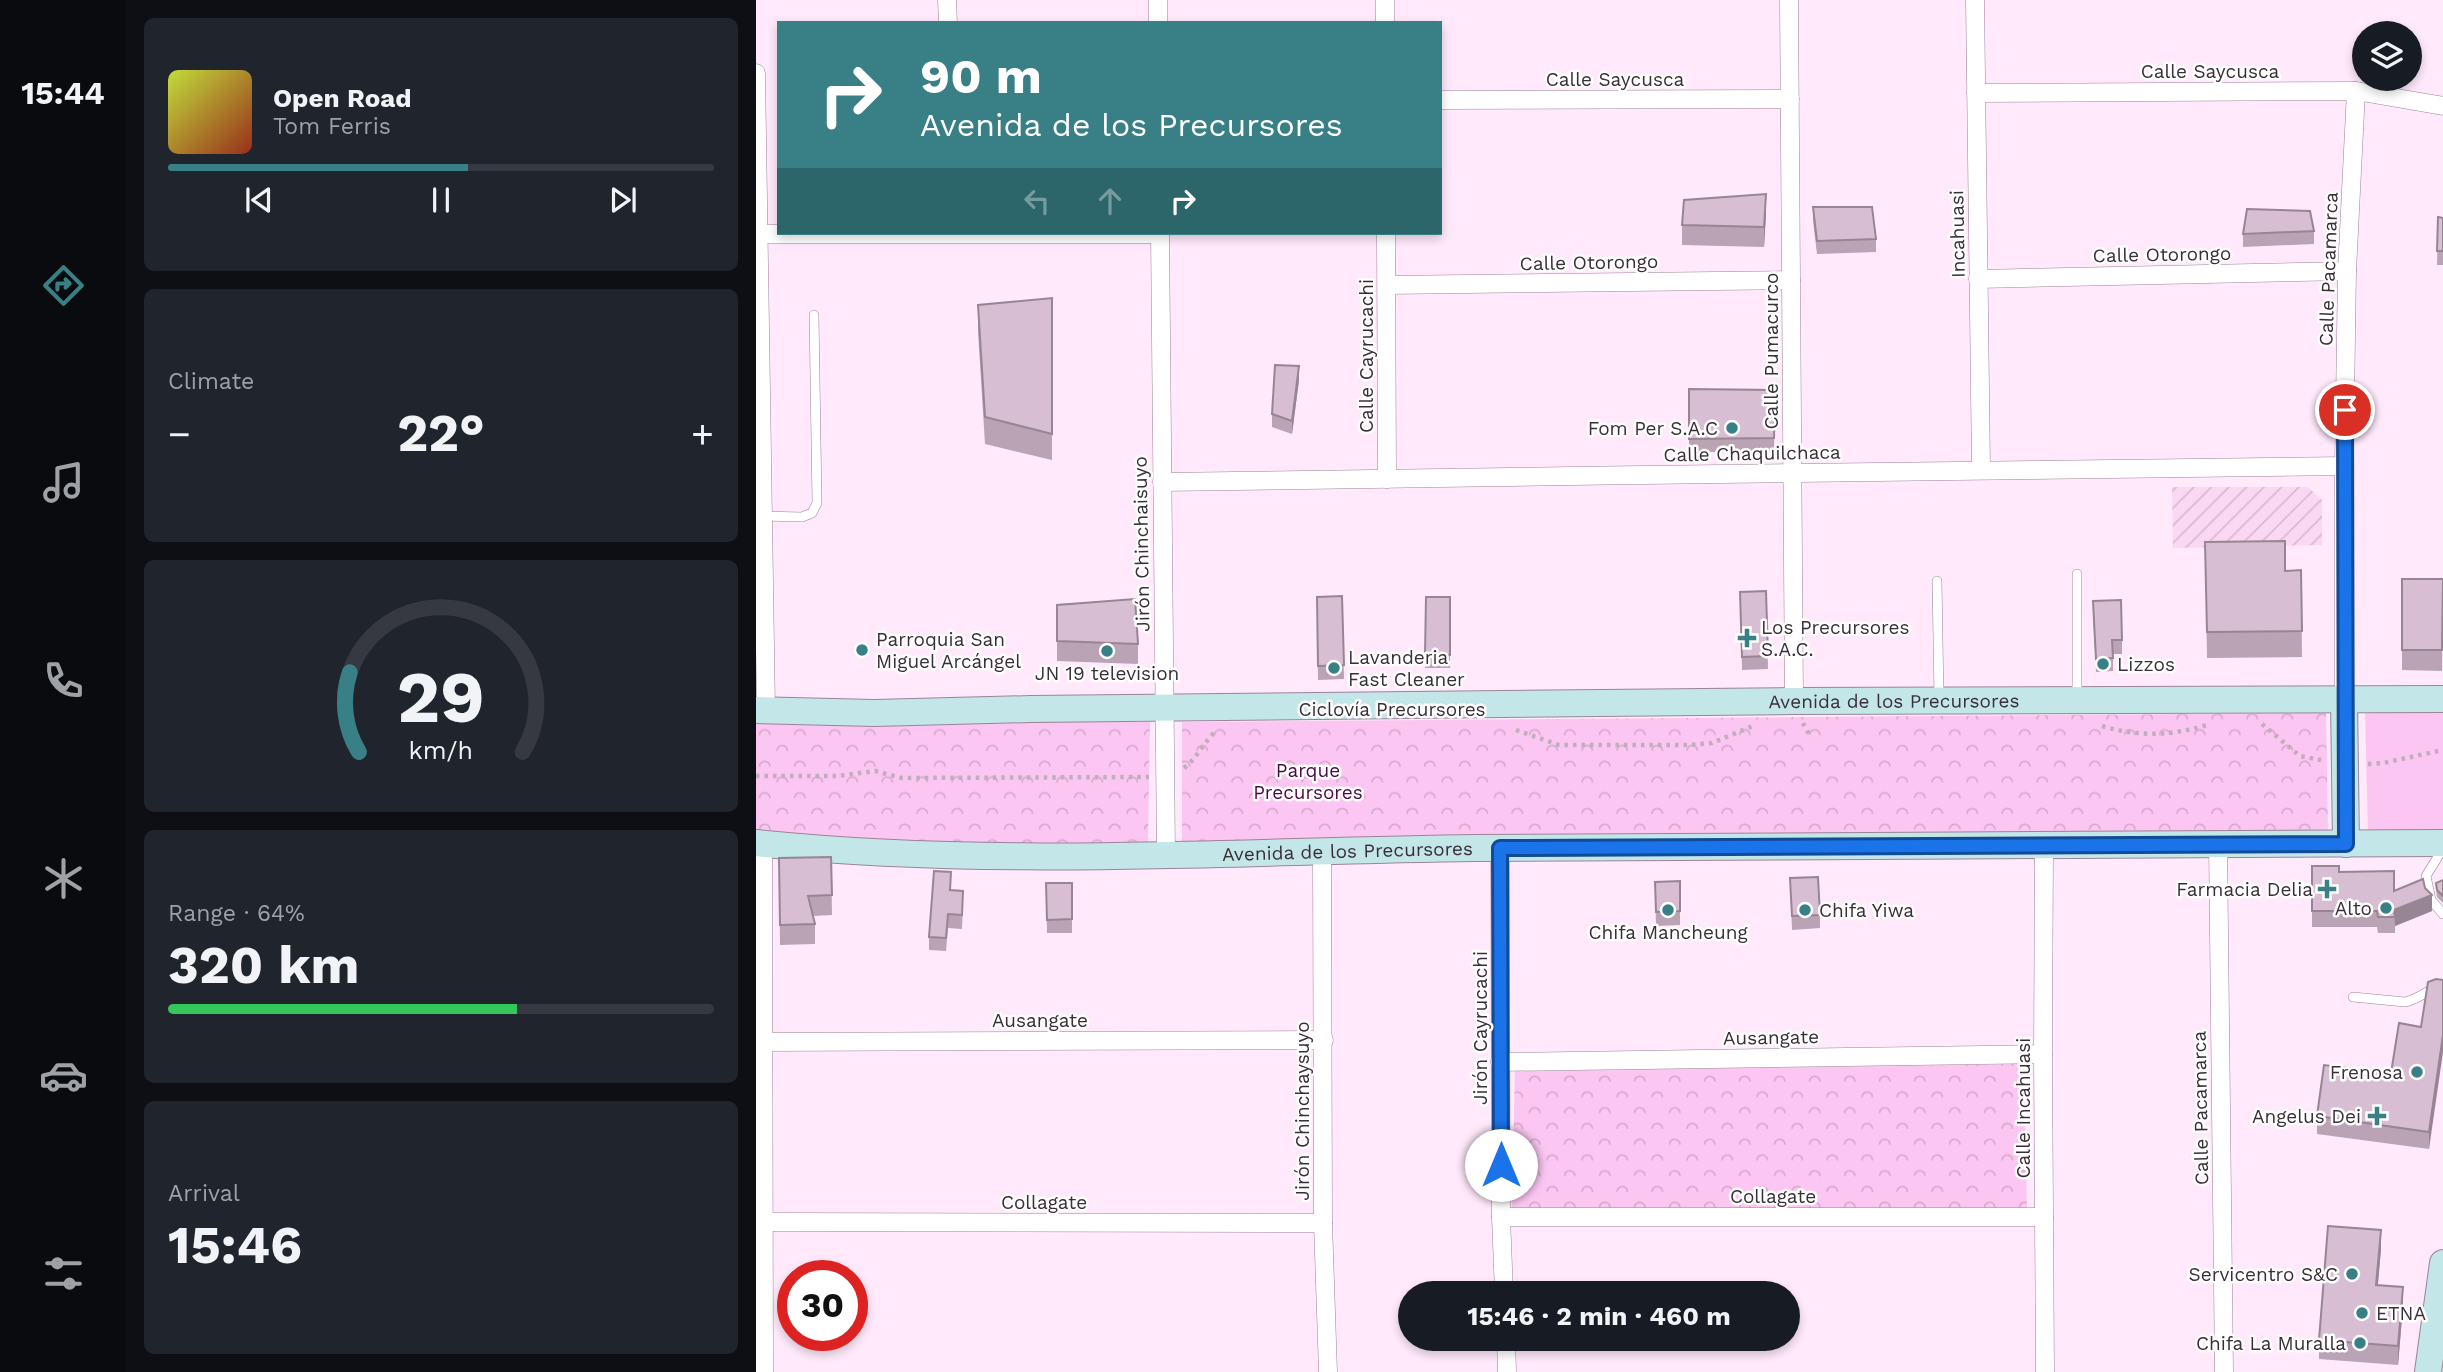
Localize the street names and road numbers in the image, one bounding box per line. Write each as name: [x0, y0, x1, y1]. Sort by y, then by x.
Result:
street label: Calle Saycusca: [2141, 60, 2280, 83]
street label: Calle Saycusca: [1546, 68, 1685, 91]
street label: Incahuasi: [1945, 190, 1970, 278]
street label: Calle Pacamarca: [2314, 191, 2343, 347]
street label: Calle Otorongo: [2093, 242, 2231, 267]
street label: Calle Otorongo: [1520, 250, 1658, 275]
street label: Calle Pumacurco: [1760, 273, 1783, 429]
street label: Calle Cayrucachi: [1355, 279, 1378, 433]
street label: Calle Chaquilchaca: [1663, 440, 1841, 467]
street label: Jirón Chinchaisuyo: [1128, 456, 1155, 632]
street label: Avenida de los Precursores: [1768, 689, 2019, 713]
street label: Ciclovía Precursores: [1298, 698, 1486, 721]
street label: Avenida de los Precursores: [1222, 837, 1473, 866]
street label: Jirón Cayrucachi: [1469, 951, 1492, 1105]
street label: Ausangate: [992, 1009, 1088, 1032]
street label: Jirón Chinchaysuyo: [1291, 1021, 1314, 1201]
street label: Ausangate: [1723, 1025, 1819, 1050]
street label: Calle Pacamarca: [2188, 1030, 2213, 1185]
street label: Calle Incahuasi: [2012, 1038, 2035, 1178]
street label: Collagate: [1730, 1185, 1816, 1208]
street label: Collagate: [1001, 1191, 1087, 1214]

